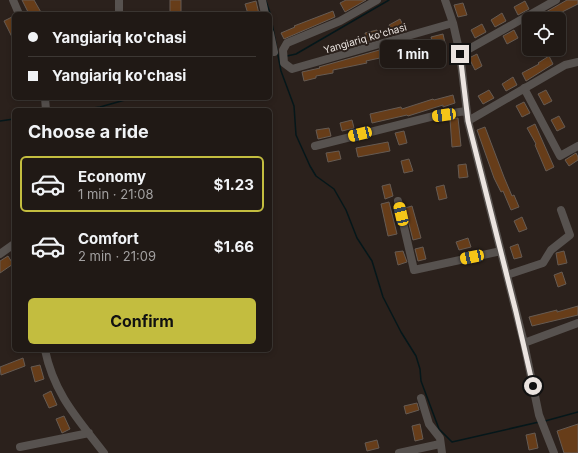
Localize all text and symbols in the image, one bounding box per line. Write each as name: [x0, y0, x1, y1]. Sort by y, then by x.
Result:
map controls: [522, 12, 566, 56]
button: locate: [522, 12, 566, 56]
street label: Yangiariq ko'chasi: [322, 20, 408, 56]
text: Yangiariq ko'chasi: [52, 28, 186, 47]
callout: 1 min: [380, 40, 446, 68]
route end: [451, 45, 469, 63]
text: 1 min: [397, 46, 429, 62]
text: Yangiariq ko'chasi: [52, 66, 186, 85]
car: [431, 107, 457, 123]
text: Choose a ride: [28, 121, 149, 142]
car: [347, 125, 373, 143]
icon: car: [30, 166, 66, 202]
text: Economy: [78, 167, 146, 186]
text: $1.23: [214, 175, 254, 194]
text: 1 min · 21:08: [78, 186, 153, 202]
car: [392, 201, 410, 227]
icon: car: [30, 228, 66, 264]
text: Comfort: [78, 229, 139, 248]
text: $1.66: [214, 237, 254, 256]
text: 2 min · 21:09: [78, 248, 156, 264]
car: [459, 249, 485, 265]
button: Confirm: [28, 298, 256, 344]
route start: [524, 377, 542, 395]

